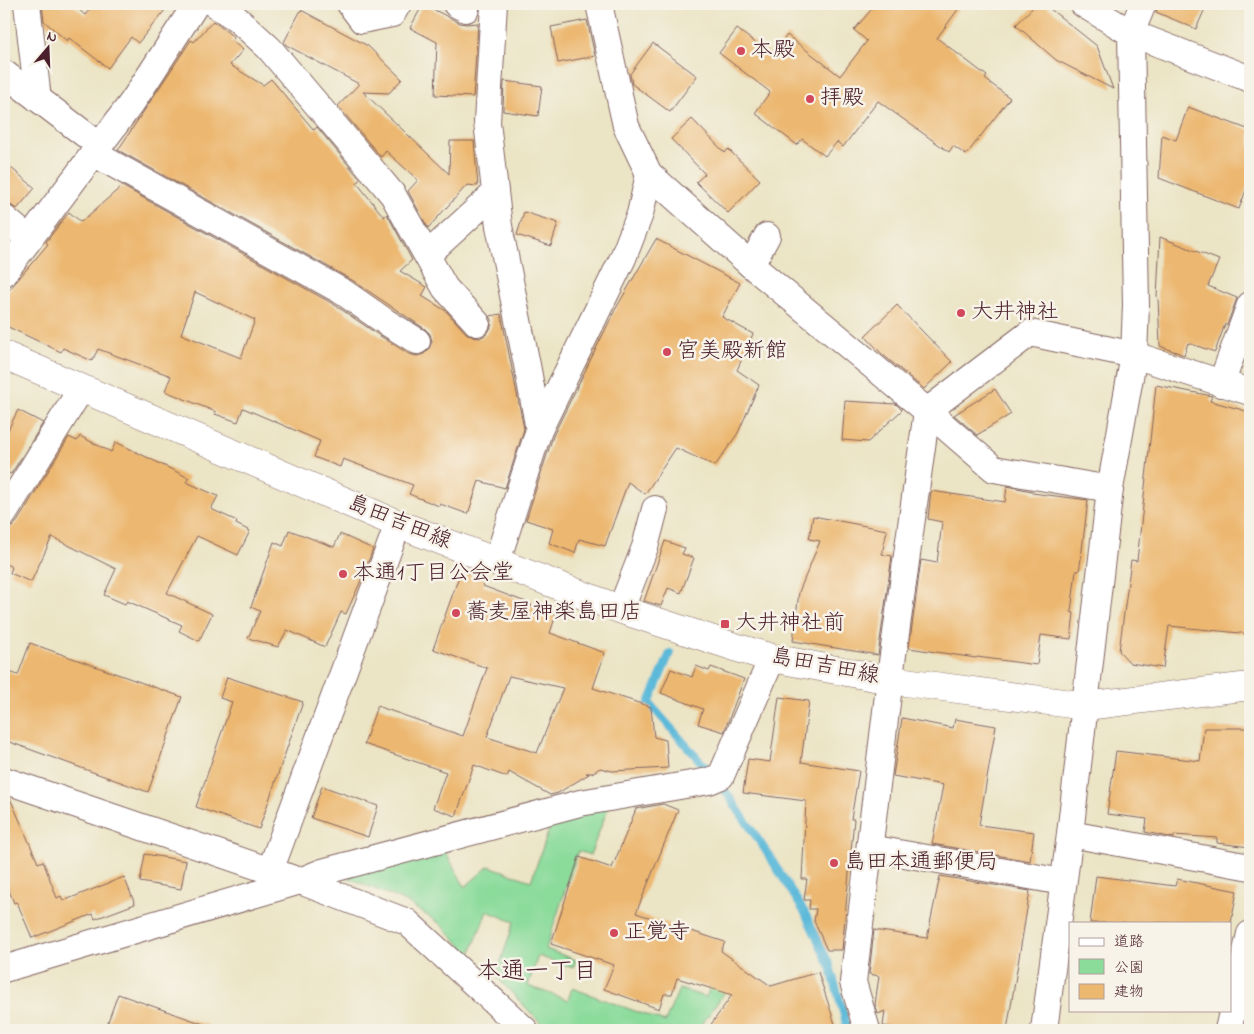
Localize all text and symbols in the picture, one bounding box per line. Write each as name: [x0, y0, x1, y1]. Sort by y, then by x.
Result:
north arrow: [22, 22, 72, 72]
text: N: [44, 26, 60, 49]
place label: 本殿: [751, 35, 795, 67]
marker: 本殿: [735, 45, 747, 57]
place label: 拝殿: [820, 83, 864, 115]
marker: 拝殿: [804, 93, 816, 105]
place label: 大井神社: [971, 297, 1059, 329]
marker: 大井神社: [955, 307, 967, 319]
place label: 宮美殿新館: [677, 336, 787, 368]
marker: 宮美殿新館: [661, 346, 673, 358]
street label: 島田吉田線: [342, 488, 456, 558]
place label: 本通1丁目公会堂: [353, 558, 514, 590]
marker: 本通1丁目公会堂: [337, 568, 349, 580]
place label: 蕎麦屋神楽島田店: [466, 597, 642, 629]
marker: 蕎麦屋神楽島田店: [450, 607, 462, 619]
place label: 大井神社前: [735, 608, 845, 640]
marker: 大井神社前: [719, 618, 731, 630]
street label: 島田吉田線: [768, 641, 882, 693]
place label: 島田本通郵便局: [844, 847, 998, 879]
marker: 島田本通郵便局: [828, 857, 840, 869]
place label: 正覚寺: [624, 917, 690, 949]
legend: [1069, 922, 1232, 1012]
marker: 正覚寺: [608, 927, 620, 939]
text: 道路: [1114, 931, 1144, 953]
district label: 本通一丁目: [477, 955, 597, 990]
text: 公園: [1114, 957, 1144, 979]
text: 建物: [1114, 981, 1144, 1003]

